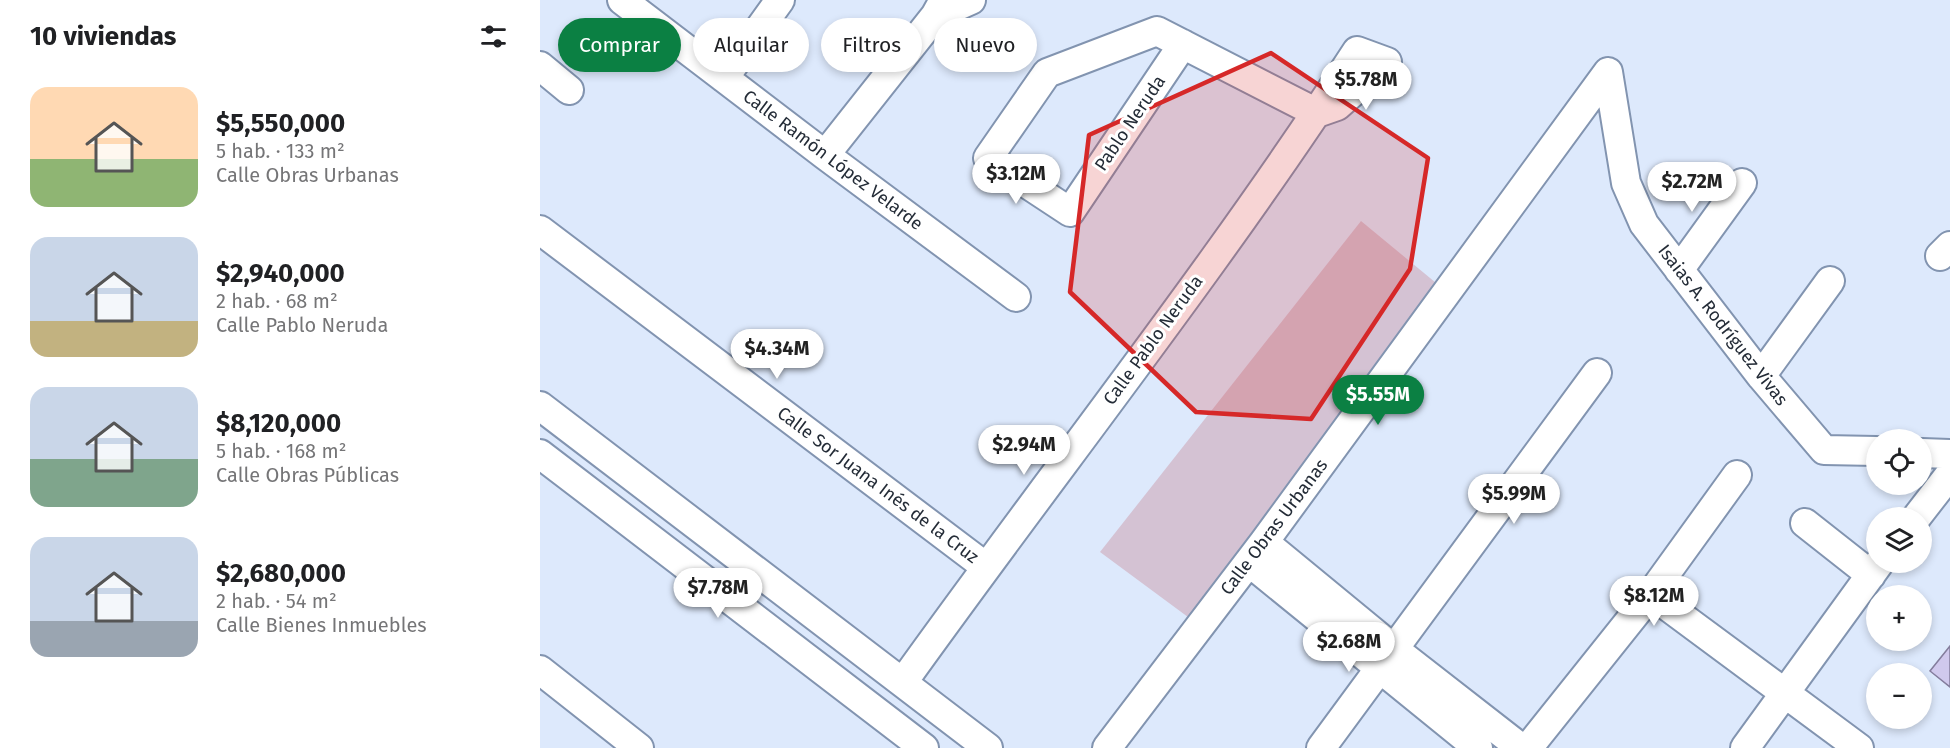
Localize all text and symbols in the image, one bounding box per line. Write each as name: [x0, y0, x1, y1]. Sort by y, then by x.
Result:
chip: Comprar: [558, 18, 681, 72]
chip: Alquilar: [693, 18, 809, 72]
chip: Filtros: [821, 18, 922, 72]
chip: Nuevo: [934, 18, 1037, 72]
icon: filters: [477, 20, 510, 53]
text: 10 viviendas: [30, 21, 176, 52]
pin: $5.78M: [1317, 60, 1415, 111]
text: $5.78M: [1335, 67, 1397, 91]
street label: Pablo Neruda: [1090, 71, 1170, 175]
street label: Calle Ramón López Velarde: [739, 85, 927, 235]
text: $5,550,000: [216, 108, 345, 139]
icon: home: [78, 111, 150, 183]
text: 5 hab. · 133 m²: [216, 139, 345, 163]
pin: $3.12M: [967, 154, 1065, 205]
text: $3.12M: [986, 161, 1046, 185]
pin: $2.72M: [1643, 162, 1741, 213]
text: Calle Obras Urbanas: [216, 163, 399, 187]
text: $2.72M: [1661, 169, 1723, 193]
street label: Isaias A. Rodríguez Vivas: [1653, 240, 1793, 410]
text: $2,940,000: [216, 258, 345, 289]
icon: home: [78, 261, 150, 333]
street label: Calle Pablo Neruda: [1099, 271, 1207, 409]
text: 2 hab. · 68 m²: [216, 289, 338, 313]
text: Calle Pablo Neruda: [216, 313, 388, 337]
pin: $4.34M: [728, 329, 826, 380]
text: $4.34M: [745, 336, 809, 360]
pin: $5.55M: [1329, 375, 1427, 426]
text: $5.55M: [1346, 382, 1410, 406]
street label: Calle Sor Juana Inés de la Cruz: [773, 402, 983, 568]
text: $8,120,000: [216, 408, 341, 439]
icon: home: [78, 411, 150, 483]
pin: $2.94M: [975, 425, 1073, 476]
map controls: [1866, 429, 1932, 729]
button: locate: [1866, 429, 1932, 495]
text: $2.94M: [992, 432, 1056, 456]
text: 5 hab. · 168 m²: [216, 439, 346, 463]
street label: Calle Obras Urbanas: [1216, 455, 1332, 599]
text: Calle Obras Públicas: [216, 463, 399, 487]
pin: $5.99M: [1465, 474, 1563, 525]
text: $5.99M: [1482, 481, 1546, 505]
button: layers: [1866, 507, 1932, 573]
text: $2,680,000: [216, 558, 346, 589]
icon: home: [78, 561, 150, 633]
pin: $7.78M: [669, 568, 767, 619]
text: $7.78M: [687, 575, 749, 599]
pin: $8.12M: [1605, 576, 1703, 627]
text: $8.12M: [1624, 583, 1684, 607]
button: +: [1866, 585, 1932, 651]
text: 2 hab. · 54 m²: [216, 589, 337, 613]
text: Calle Bienes Inmuebles: [216, 613, 427, 637]
pin: $2.68M: [1300, 622, 1398, 673]
text: $2.68M: [1317, 629, 1381, 653]
button: −: [1866, 663, 1932, 729]

